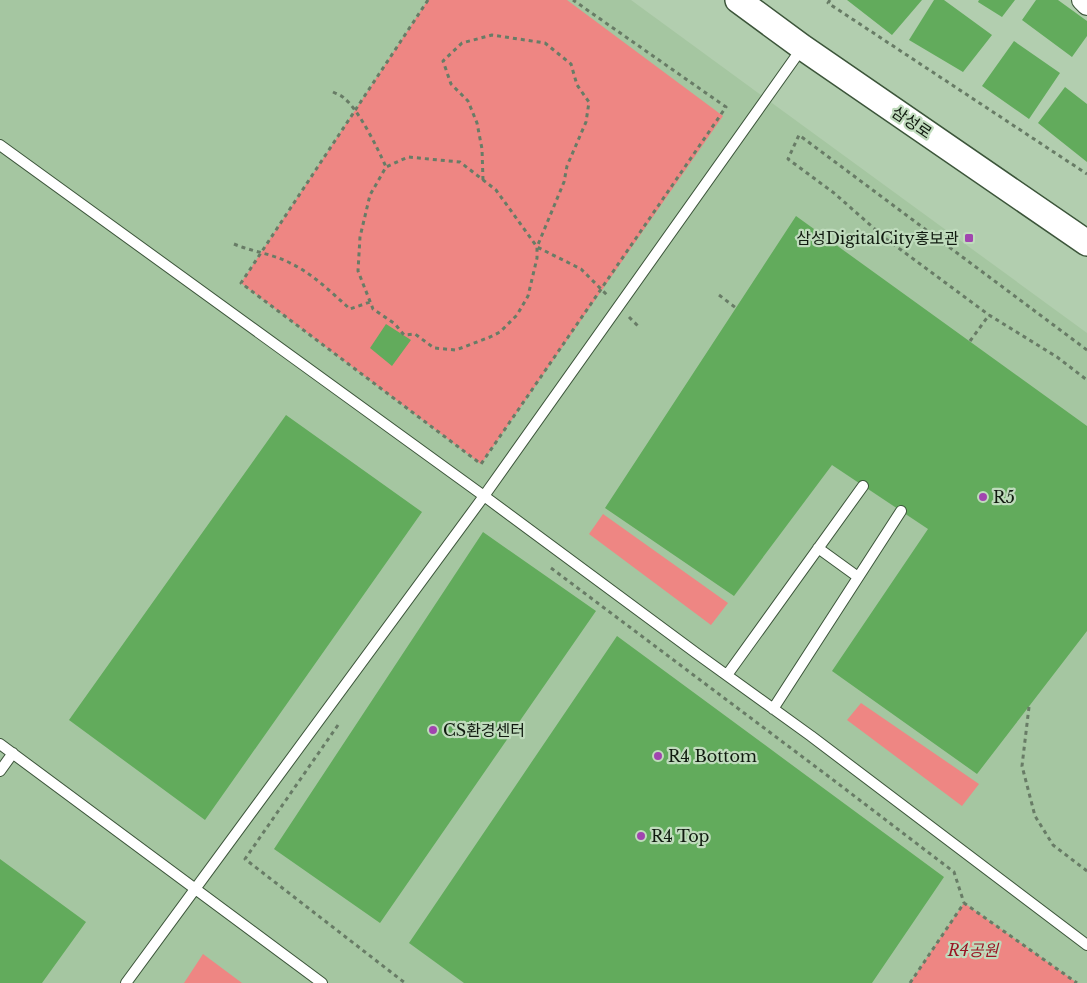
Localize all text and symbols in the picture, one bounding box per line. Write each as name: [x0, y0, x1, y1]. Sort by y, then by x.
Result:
street label: 삼성로: [888, 101, 936, 143]
place label: 삼성DigitalCity홍보관: [796, 228, 959, 248]
marker: 삼성DigitalCity홍보관: [963, 232, 975, 244]
place label: R5: [993, 487, 1015, 507]
marker: R5: [977, 491, 989, 503]
place label: CS환경센터: [443, 720, 525, 740]
marker: CS환경센터: [427, 724, 439, 736]
place label: R4 Bottom: [668, 746, 757, 766]
marker: R4 Bottom: [652, 750, 664, 762]
place label: R4 Top: [651, 826, 710, 846]
marker: R4 Top: [635, 830, 647, 842]
park label: R4공원: [947, 940, 999, 960]

